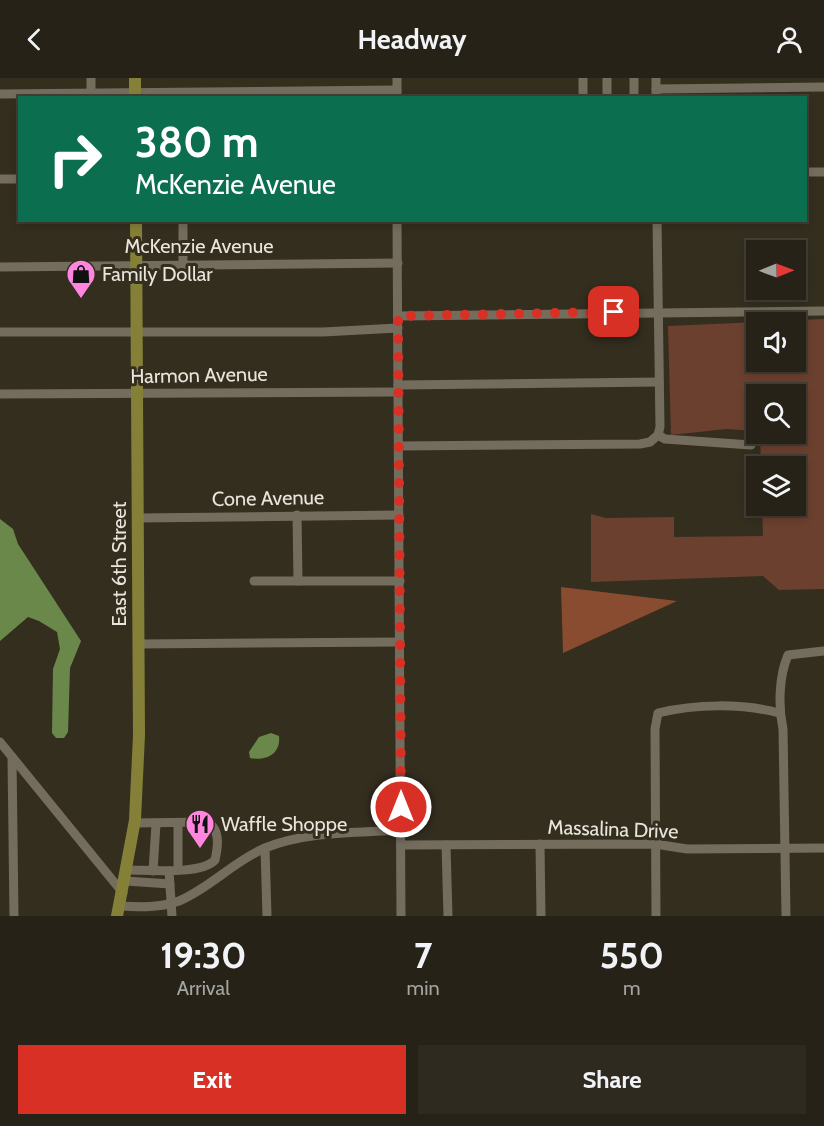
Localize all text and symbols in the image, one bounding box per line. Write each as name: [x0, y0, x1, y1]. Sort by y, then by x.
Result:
icon: back: [18, 23, 51, 56]
text: Headway: [358, 23, 466, 56]
icon: person: [773, 23, 806, 56]
text: 380 m: [135, 116, 259, 168]
icon: right: [36, 120, 114, 198]
text: McKenzie Avenue: [135, 168, 336, 201]
street label: McKenzie Avenue: [125, 234, 273, 258]
north arrow: [746, 240, 806, 300]
map controls: [746, 240, 806, 516]
shop icon: Family Dollar: [65, 258, 97, 300]
place label: Family Dollar: [102, 262, 213, 286]
pin: [588, 286, 639, 337]
icon: arrive: [597, 295, 630, 328]
button: sound: [746, 312, 806, 372]
street label: Harmon Avenue: [130, 362, 268, 388]
button: search: [746, 384, 806, 444]
button: layers: [746, 456, 806, 516]
street label: Cone Avenue: [212, 485, 324, 511]
street label: East 6th Street: [107, 501, 131, 627]
position arrow: [369, 775, 433, 839]
restaurant icon: Waffle Shoppe: [184, 808, 216, 850]
place label: Waffle Shoppe: [221, 812, 347, 836]
street label: Massalina Drive: [547, 815, 679, 843]
text: 19:30: [160, 933, 246, 977]
text: 7: [414, 933, 432, 977]
text: 550: [600, 933, 664, 977]
text: Arrival: [177, 976, 230, 1000]
text: min: [407, 976, 440, 1000]
text: m: [623, 976, 641, 1000]
button: Exit: [18, 1045, 406, 1114]
button: Share: [418, 1045, 806, 1114]

